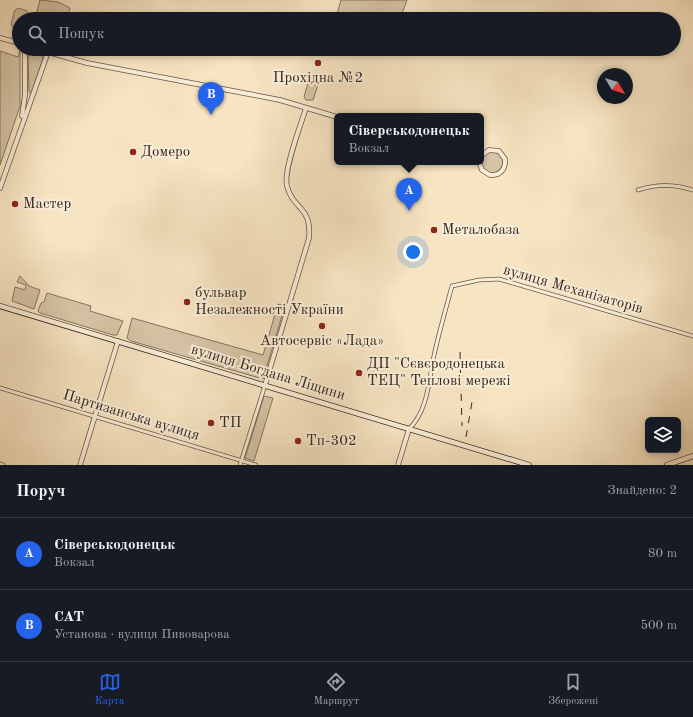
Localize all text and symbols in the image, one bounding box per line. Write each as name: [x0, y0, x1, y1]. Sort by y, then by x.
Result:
search box: [12, 12, 681, 56]
icon: search: [26, 23, 48, 45]
text: Пошук: [58, 27, 104, 42]
marker: Прохідна №2: [313, 58, 323, 68]
north arrow: [597, 68, 633, 104]
place label: Прохідна №2: [273, 71, 363, 86]
pin: B: [198, 82, 224, 115]
popup: [334, 113, 484, 165]
text: Сіверськодонецьк: [348, 124, 470, 139]
text: Вокзал: [348, 142, 389, 155]
place label: Домеро: [141, 145, 190, 160]
marker: Домеро: [128, 147, 138, 157]
pin: A: [396, 178, 422, 211]
place label: Мастер: [23, 197, 72, 212]
marker: Мастер: [10, 199, 20, 209]
place label: Металобаза: [442, 223, 520, 238]
marker: Металобаза: [429, 225, 439, 235]
your location: [403, 242, 423, 262]
street label: вулиця Механізаторів: [501, 263, 645, 317]
place label: бульвар Незалежності України: [195, 286, 344, 318]
marker: бульвар Незалежності України: [182, 297, 192, 307]
marker: Автосервіс «Лада»: [317, 321, 327, 331]
place label: Автосервіс «Лада»: [260, 334, 384, 349]
street label: вулиця Богдана Ліщини: [189, 342, 347, 404]
place label: ДП "Сєвєродонецька ТЕЦ" Теплові мережі: [367, 357, 510, 389]
marker: ДП "Сєвєродонецька ТЕЦ" Теплові мережі: [354, 368, 364, 378]
street label: Партизанська вулиця: [61, 388, 201, 444]
place label: ТП: [219, 416, 242, 431]
map controls: [645, 417, 681, 453]
button: layers: [645, 417, 681, 453]
marker: ТП: [206, 418, 216, 428]
place label: Тп-302: [306, 434, 357, 449]
marker: Тп-302: [293, 436, 303, 446]
text: Поруч: [16, 483, 65, 500]
text: Знайдено: 2: [608, 484, 677, 497]
text: Сіверськодонецьк: [54, 538, 175, 553]
text: A: [24, 547, 34, 560]
text: 80 m: [648, 547, 677, 560]
text: Вокзал: [54, 556, 95, 569]
text: CAT: [54, 610, 84, 625]
text: B: [24, 619, 34, 632]
text: 500 m: [640, 619, 677, 632]
text: Установа · вулиця Пивоварова: [54, 628, 230, 641]
tab: Карта: [95, 671, 124, 709]
tab: Маршрут: [314, 671, 359, 709]
tab: Збережені: [548, 671, 598, 709]

